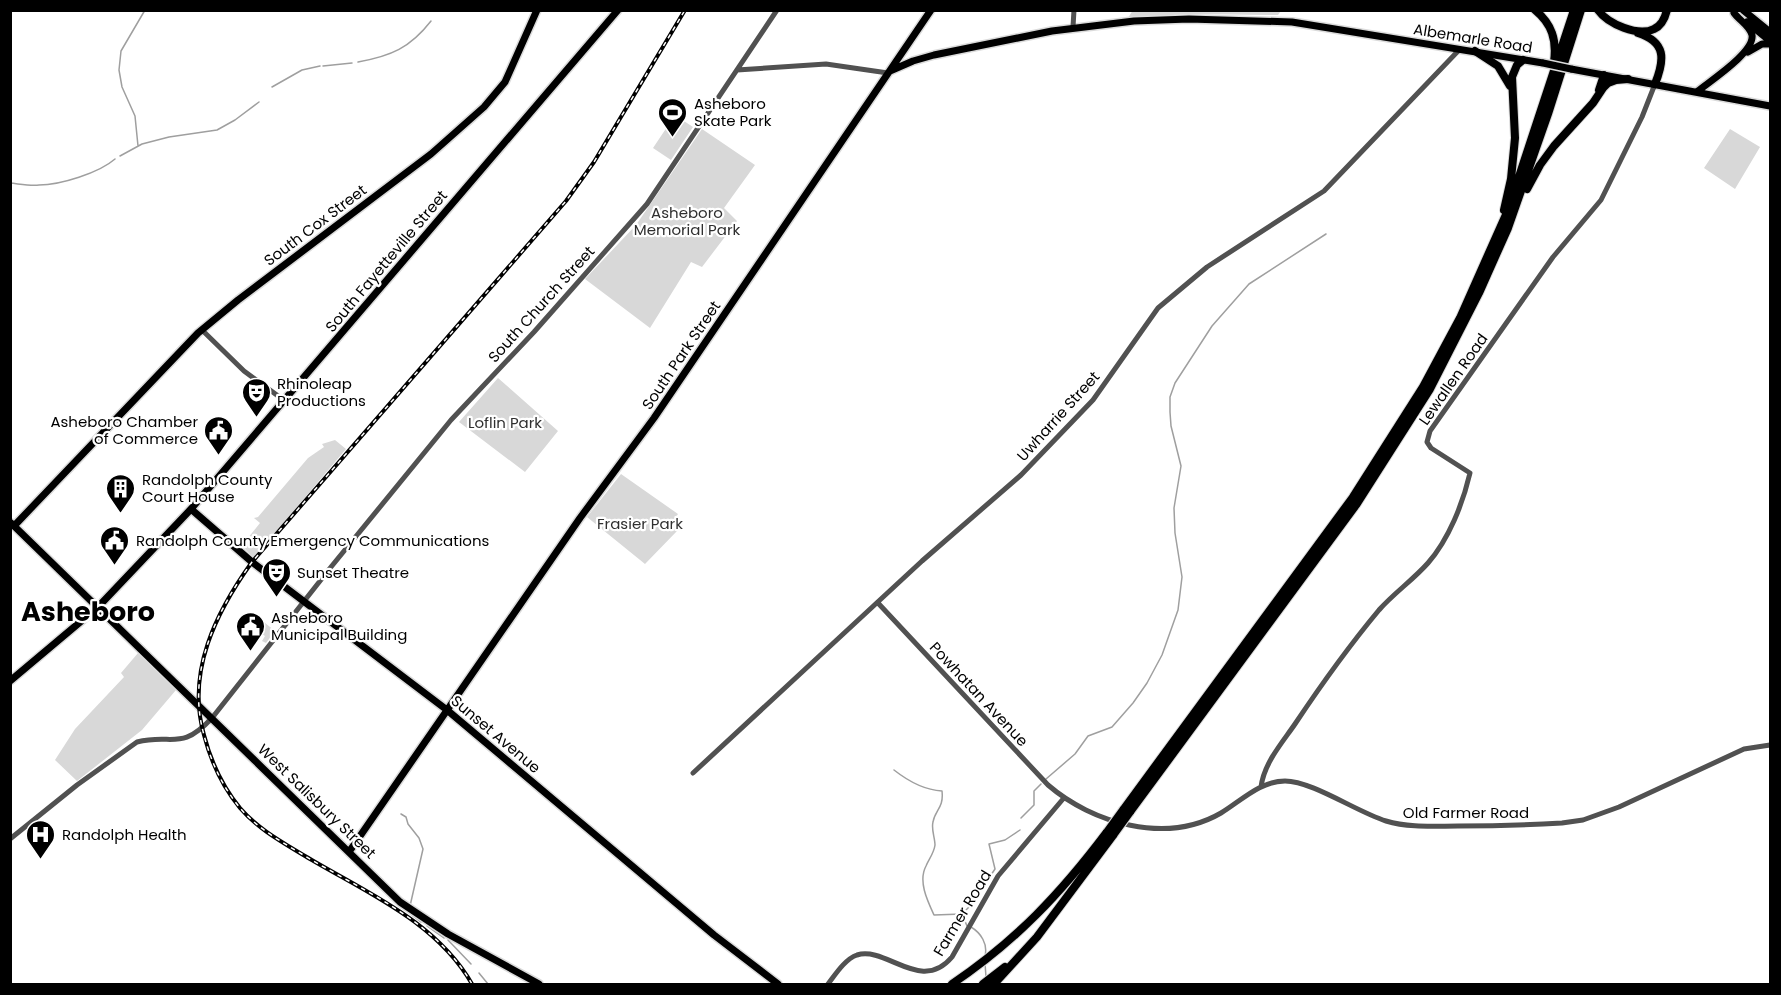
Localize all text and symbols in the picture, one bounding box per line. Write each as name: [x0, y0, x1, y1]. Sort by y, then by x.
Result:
street label: Albemarle Road: [1412, 18, 1534, 58]
place label: Asheboro Skate Park: [694, 93, 772, 131]
sports icon: Asheboro Skate Park: [657, 96, 689, 138]
street label: South Cox Street: [259, 179, 371, 271]
street label: South Fayetteville Street: [320, 186, 452, 336]
park label: Asheboro Memorial Park: [634, 202, 741, 240]
street label: South Church Street: [483, 241, 599, 367]
street label: South Park Street: [637, 296, 725, 414]
street label: Lewallen Road: [1414, 329, 1492, 429]
street label: Uwharrie Street: [1012, 367, 1104, 465]
place label: Rhinoleap Productions: [277, 373, 366, 411]
theatre icon: Rhinoleap Productions: [240, 376, 272, 418]
place label: Asheboro Chamber of Commerce: [50, 411, 198, 449]
park label: Loflin Park: [468, 412, 542, 433]
public building icon: Asheboro Chamber of Commerce: [203, 414, 235, 456]
place label: Randolph County Court House: [142, 469, 273, 507]
building icon: Randolph County Court House: [105, 472, 137, 514]
park label: Frasier Park: [597, 513, 683, 534]
public building icon: Randolph County Emergency Communications: [99, 524, 131, 566]
place label: Randolph County Emergency Communications: [136, 530, 490, 551]
theatre icon: Sunset Theatre: [260, 556, 292, 598]
place label: Sunset Theatre: [297, 562, 409, 583]
district label: Asheboro: [21, 593, 155, 630]
place label: Asheboro Municipal Building: [271, 607, 407, 645]
public building icon: Asheboro Municipal Building: [234, 610, 266, 652]
street label: Powhatan Avenue: [925, 637, 1033, 751]
street label: Sunset Avenue: [447, 690, 545, 778]
street label: West Salisbury Street: [253, 739, 381, 863]
street label: Old Farmer Road: [1403, 802, 1529, 823]
hospital icon: Randolph Health: [25, 818, 57, 860]
place label: Randolph Health: [62, 824, 187, 845]
street label: Farmer Road: [928, 866, 996, 960]

